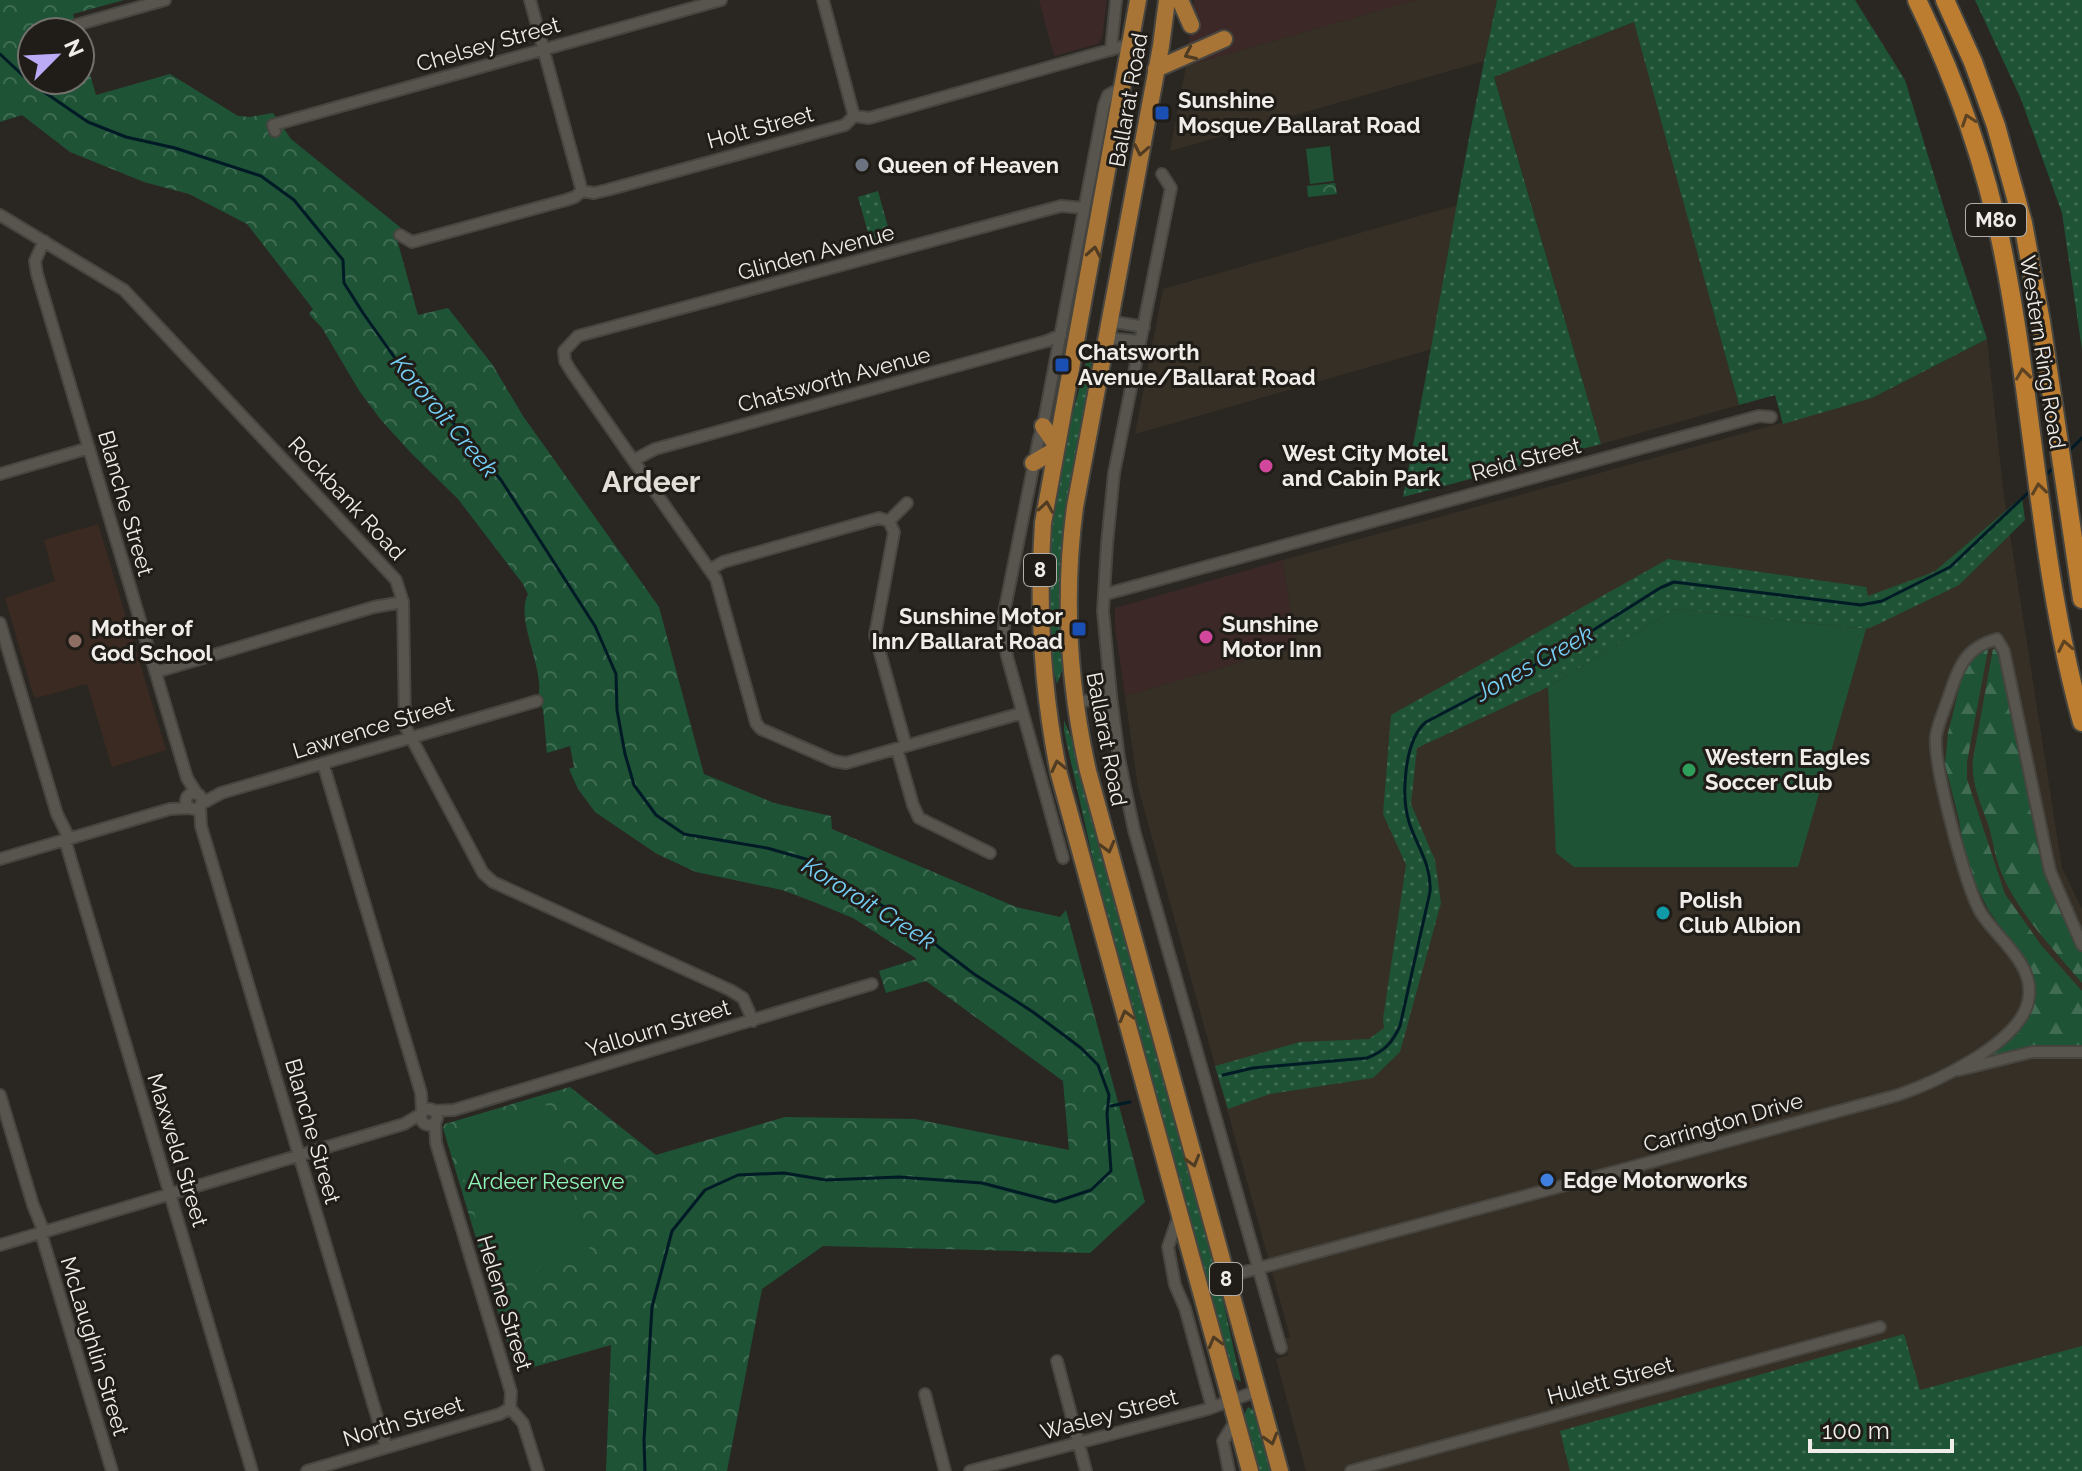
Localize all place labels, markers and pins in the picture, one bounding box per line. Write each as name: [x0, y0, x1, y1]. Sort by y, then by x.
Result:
place label: Sunshine Mosque/Ballarat Road: [1178, 87, 1420, 138]
marker: Sunshine Mosque/Ballarat Road: [1153, 104, 1171, 122]
place label: Queen of Heaven: [878, 152, 1059, 178]
marker: Queen of Heaven: [853, 156, 871, 174]
place label: Chatsworth Avenue/Ballarat Road: [1078, 339, 1316, 390]
marker: Chatsworth Avenue/Ballarat Road: [1053, 356, 1071, 374]
place label: West City Motel and Cabin Park: [1282, 440, 1449, 491]
marker: West City Motel and Cabin Park: [1257, 457, 1275, 475]
place label: Sunshine Motor Inn/Ballarat Road: [872, 603, 1063, 654]
place label: Sunshine Motor Inn: [1222, 611, 1322, 662]
place label: Mother of God School: [91, 615, 214, 666]
marker: Sunshine Motor Inn/Ballarat Road: [1070, 620, 1088, 638]
marker: Sunshine Motor Inn: [1197, 628, 1215, 646]
marker: Mother of God School: [66, 632, 84, 650]
place label: Western Eagles Soccer Club: [1705, 744, 1870, 795]
marker: Western Eagles Soccer Club: [1680, 761, 1698, 779]
place label: Polish Club Albion: [1679, 887, 1801, 938]
marker: Polish Club Albion: [1654, 904, 1672, 922]
place label: Edge Motorworks: [1563, 1167, 1748, 1193]
marker: Edge Motorworks: [1538, 1171, 1556, 1189]

